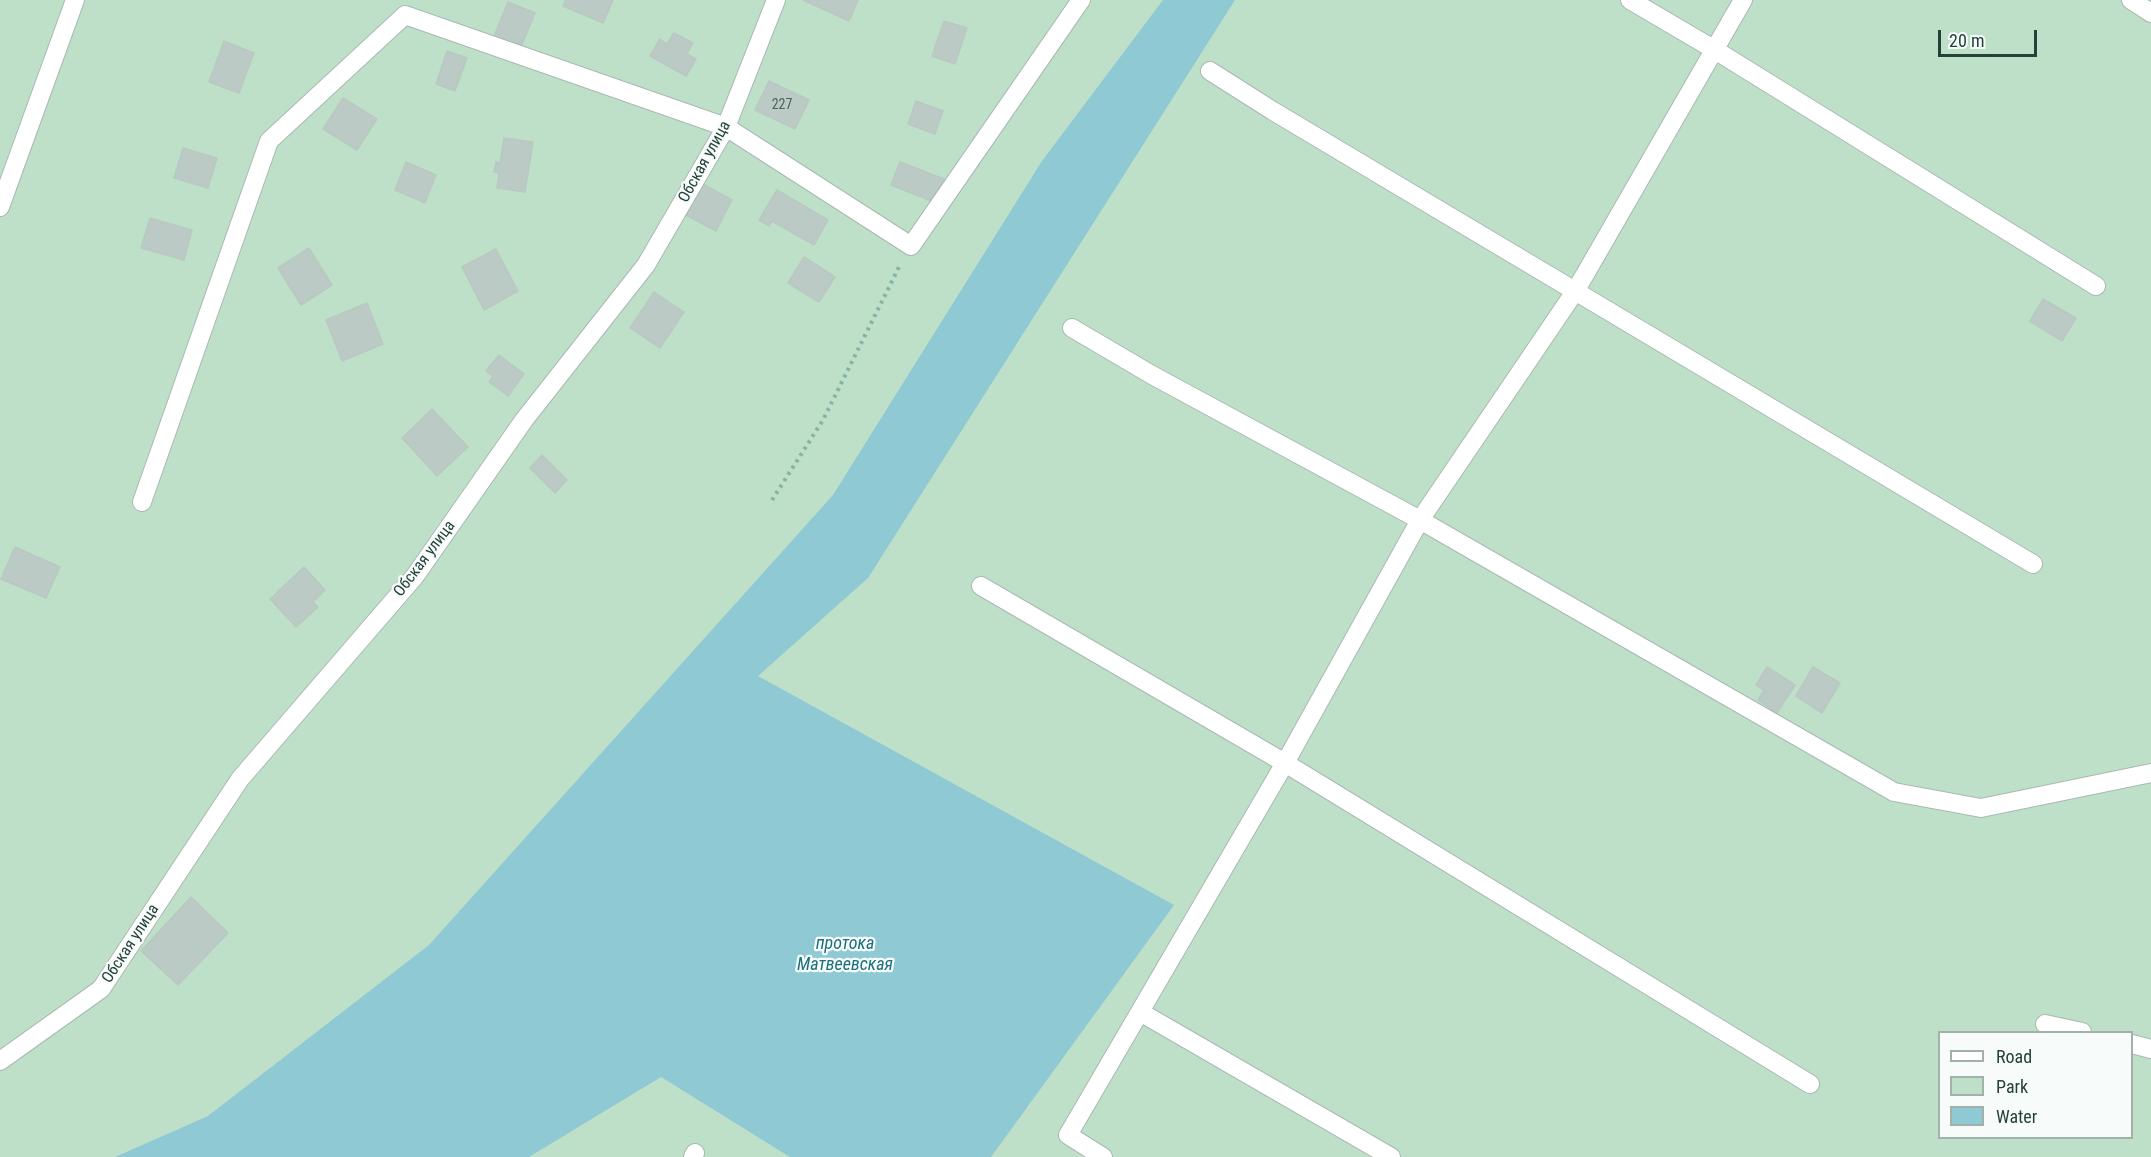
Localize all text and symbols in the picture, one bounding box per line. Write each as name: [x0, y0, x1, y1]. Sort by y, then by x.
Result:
scale bar: [1941, 18, 2040, 56]
text: 20 m: [1949, 30, 1984, 51]
house number: 227: [772, 97, 792, 113]
street label: Обская улица: [675, 118, 735, 206]
street label: Обская улица: [390, 517, 460, 601]
street label: Обская улица: [98, 901, 164, 987]
water label: протока Матвеевская: [797, 933, 893, 976]
legend: [1938, 1031, 2133, 1139]
text: Road: [1996, 1046, 2032, 1067]
text: Park: [1996, 1076, 2028, 1097]
text: Water: [1996, 1106, 2037, 1127]

